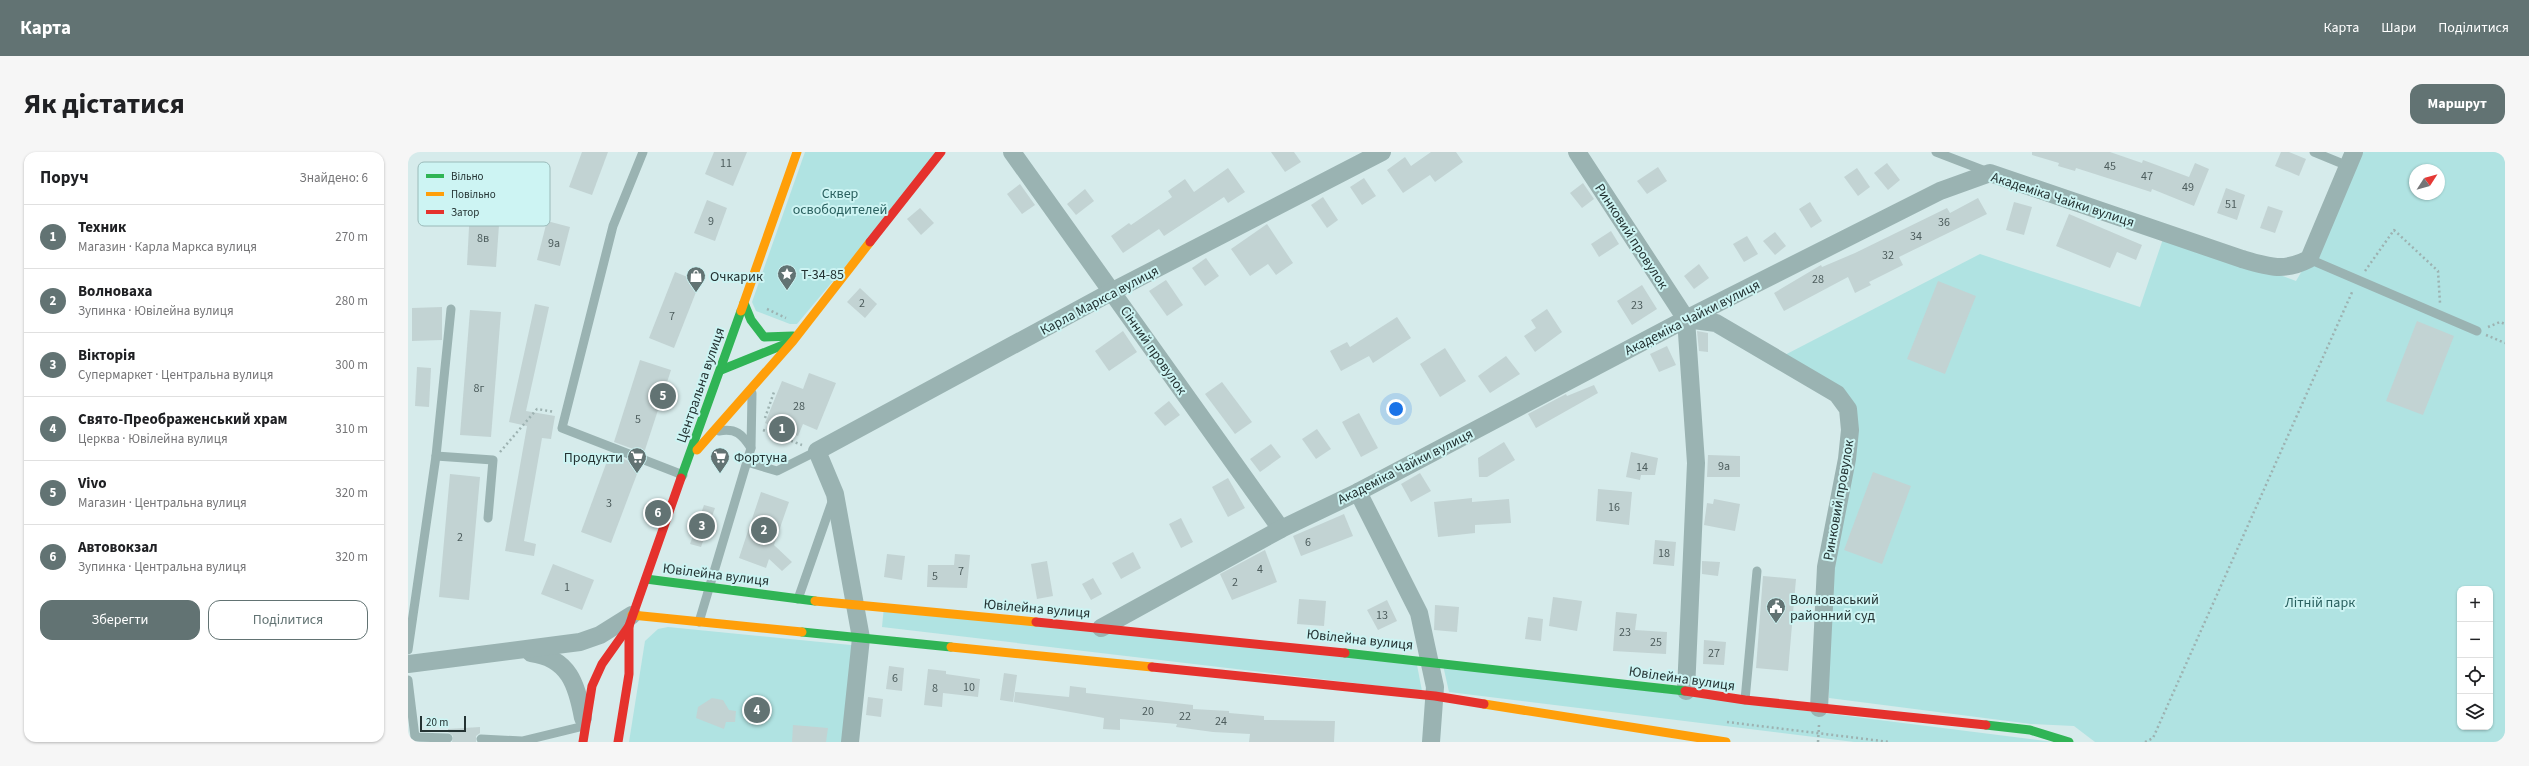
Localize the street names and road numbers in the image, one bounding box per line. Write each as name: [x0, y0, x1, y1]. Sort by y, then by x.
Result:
street label: Академіка Чайки вулиця: [1988, 167, 2137, 233]
street label: Ринковий провулок: [1589, 180, 1673, 293]
street label: Карла Маркса вулиця: [1037, 261, 1162, 341]
street label: Академіка Чайки вулиця: [1621, 275, 1764, 361]
street label: Сінний провулок: [1115, 302, 1191, 399]
street label: Центральна вулиця: [672, 325, 730, 446]
street label: Академіка Чайки вулиця: [1334, 424, 1477, 510]
street label: Ринковий провулок: [1819, 438, 1859, 562]
street label: Ювілейна вулиця: [661, 559, 770, 591]
street label: Ювілейна вулиця: [983, 594, 1091, 624]
street label: Ювілейна вулиця: [1306, 624, 1414, 656]
street label: Ювілейна вулиця: [1627, 662, 1736, 696]

